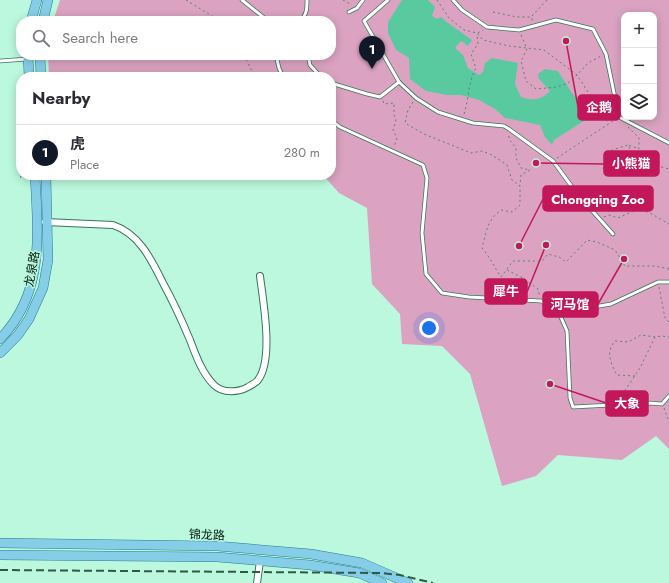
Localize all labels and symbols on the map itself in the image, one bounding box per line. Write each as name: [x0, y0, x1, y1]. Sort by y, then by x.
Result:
pin: 1: [359, 36, 385, 69]
callout: 企鹅: [578, 95, 620, 120]
text: 企鹅: [586, 98, 612, 117]
callout: 小熊猫: [604, 151, 659, 176]
text: 小熊猫: [611, 154, 651, 173]
callout: Chongqing Zoo: [543, 186, 653, 211]
text: Chongqing Zoo: [551, 190, 645, 209]
street label: 龙泉路: [20, 250, 44, 288]
callout: 犀牛: [485, 279, 527, 304]
text: 犀牛: [493, 282, 519, 301]
callout: 河马馆: [543, 292, 598, 317]
text: 河马馆: [550, 295, 590, 314]
your location: [419, 318, 439, 338]
callout: 大象: [606, 391, 648, 416]
text: 大象: [614, 394, 640, 413]
street label: 锦龙路: [189, 525, 225, 545]

